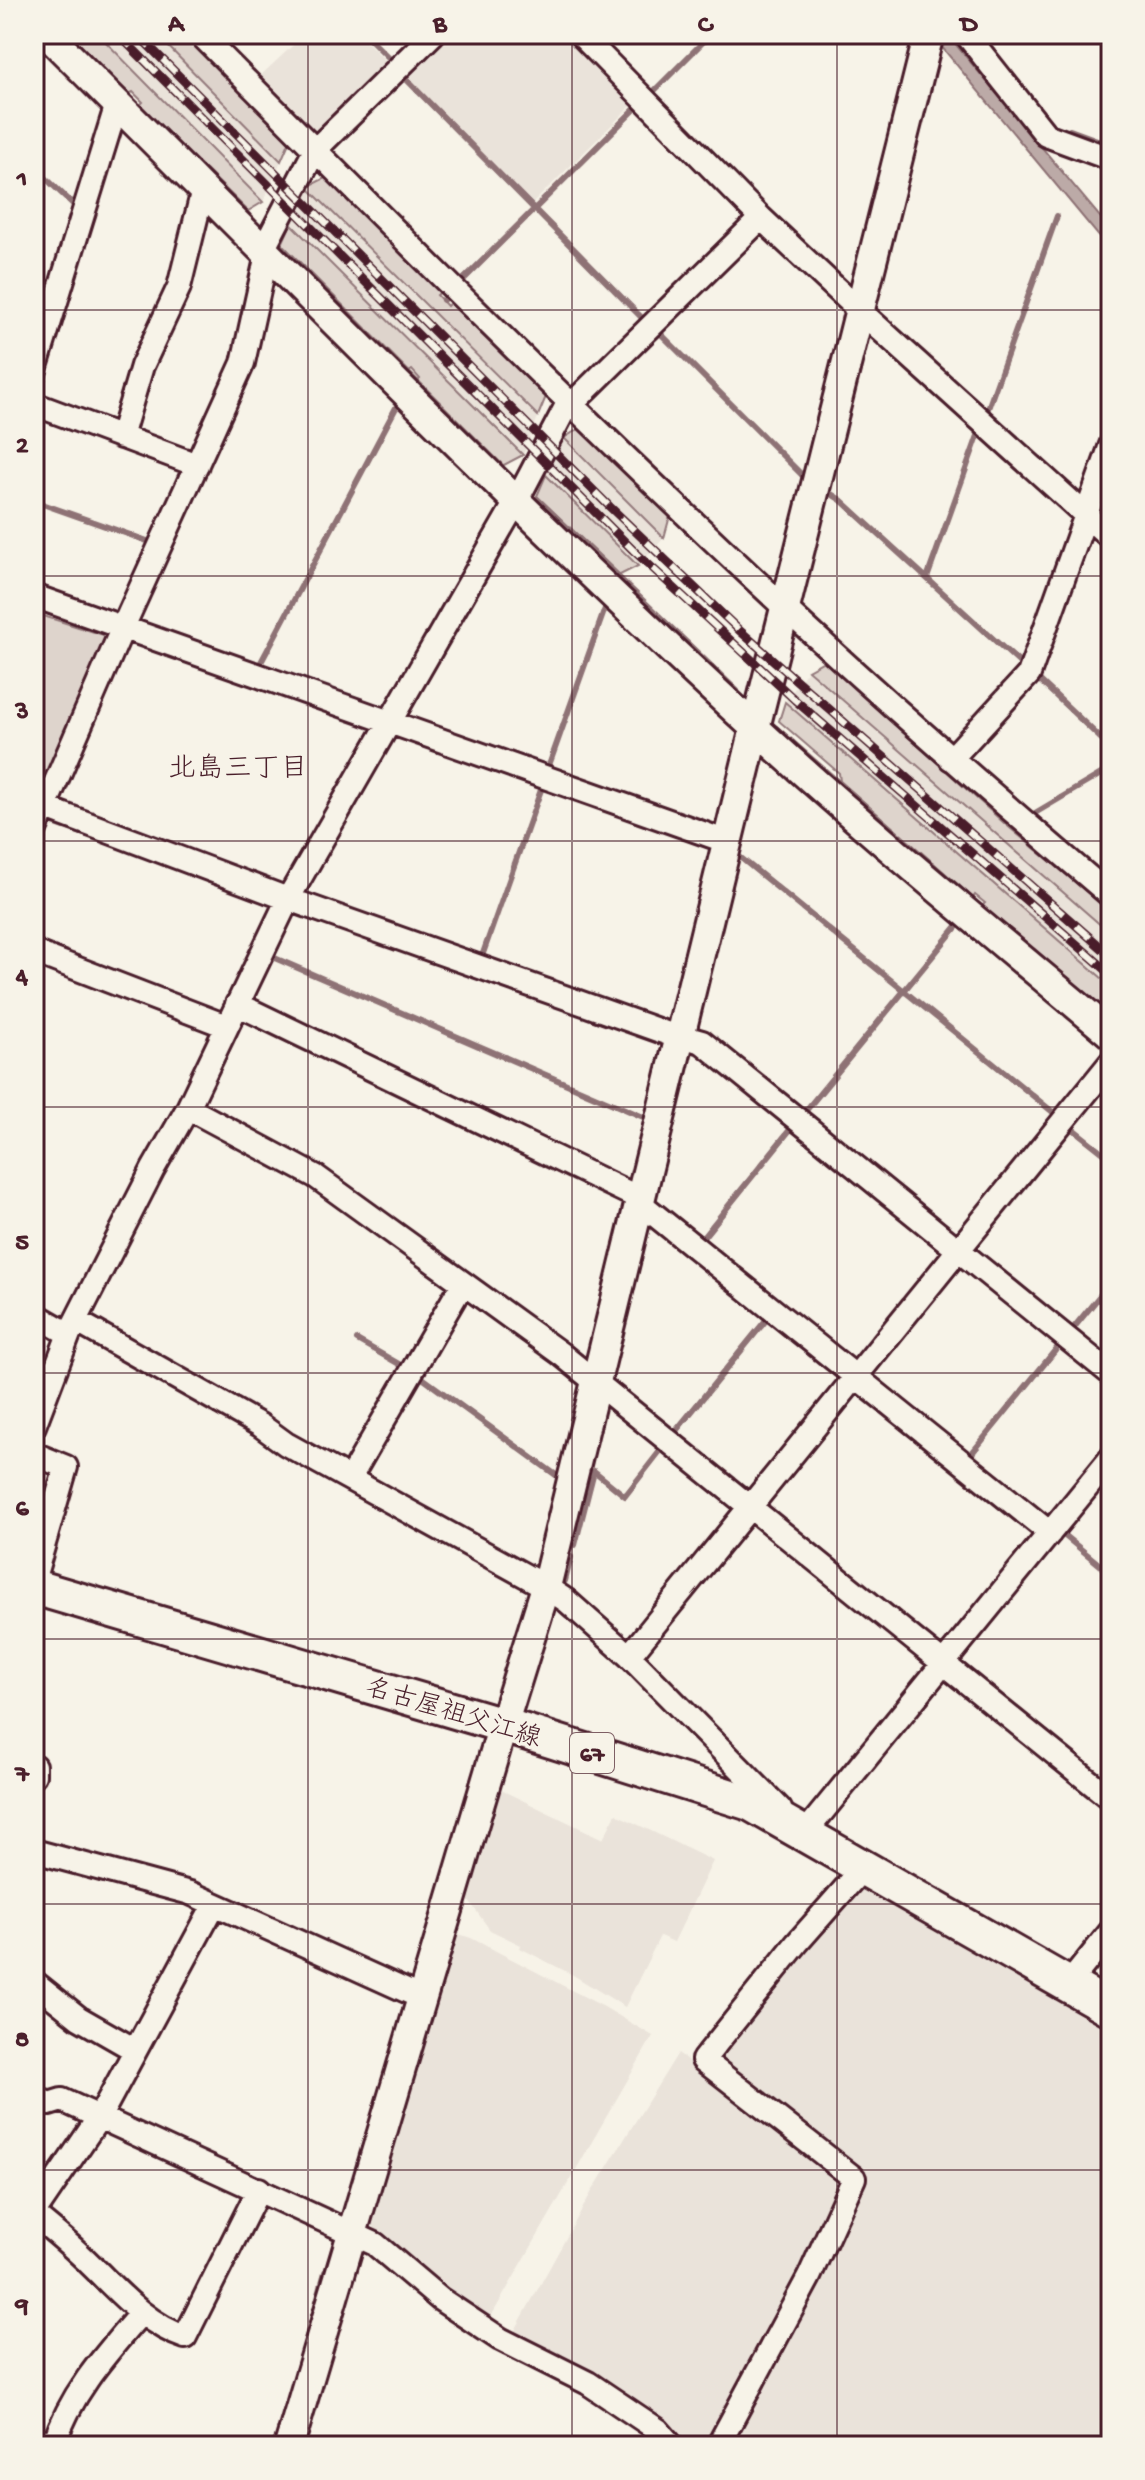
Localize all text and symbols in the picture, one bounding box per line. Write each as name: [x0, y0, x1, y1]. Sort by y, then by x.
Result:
text: A: [167, 11, 185, 42]
text: B: [432, 11, 448, 42]
text: C: [698, 11, 715, 42]
text: D: [959, 11, 979, 42]
text: 1: [16, 166, 27, 197]
text: 2: [16, 432, 29, 463]
text: 3: [14, 698, 29, 729]
district label: 北島三丁目: [168, 753, 308, 787]
text: 4: [15, 963, 29, 994]
text: 5: [15, 1229, 29, 1260]
text: 6: [15, 1495, 29, 1526]
street label: 名古屋祖父江線: [361, 1673, 545, 1757]
road number: 67: [570, 1733, 614, 1773]
text: 7: [13, 1761, 30, 1792]
text: 8: [15, 2026, 29, 2057]
text: 9: [13, 2292, 29, 2323]

